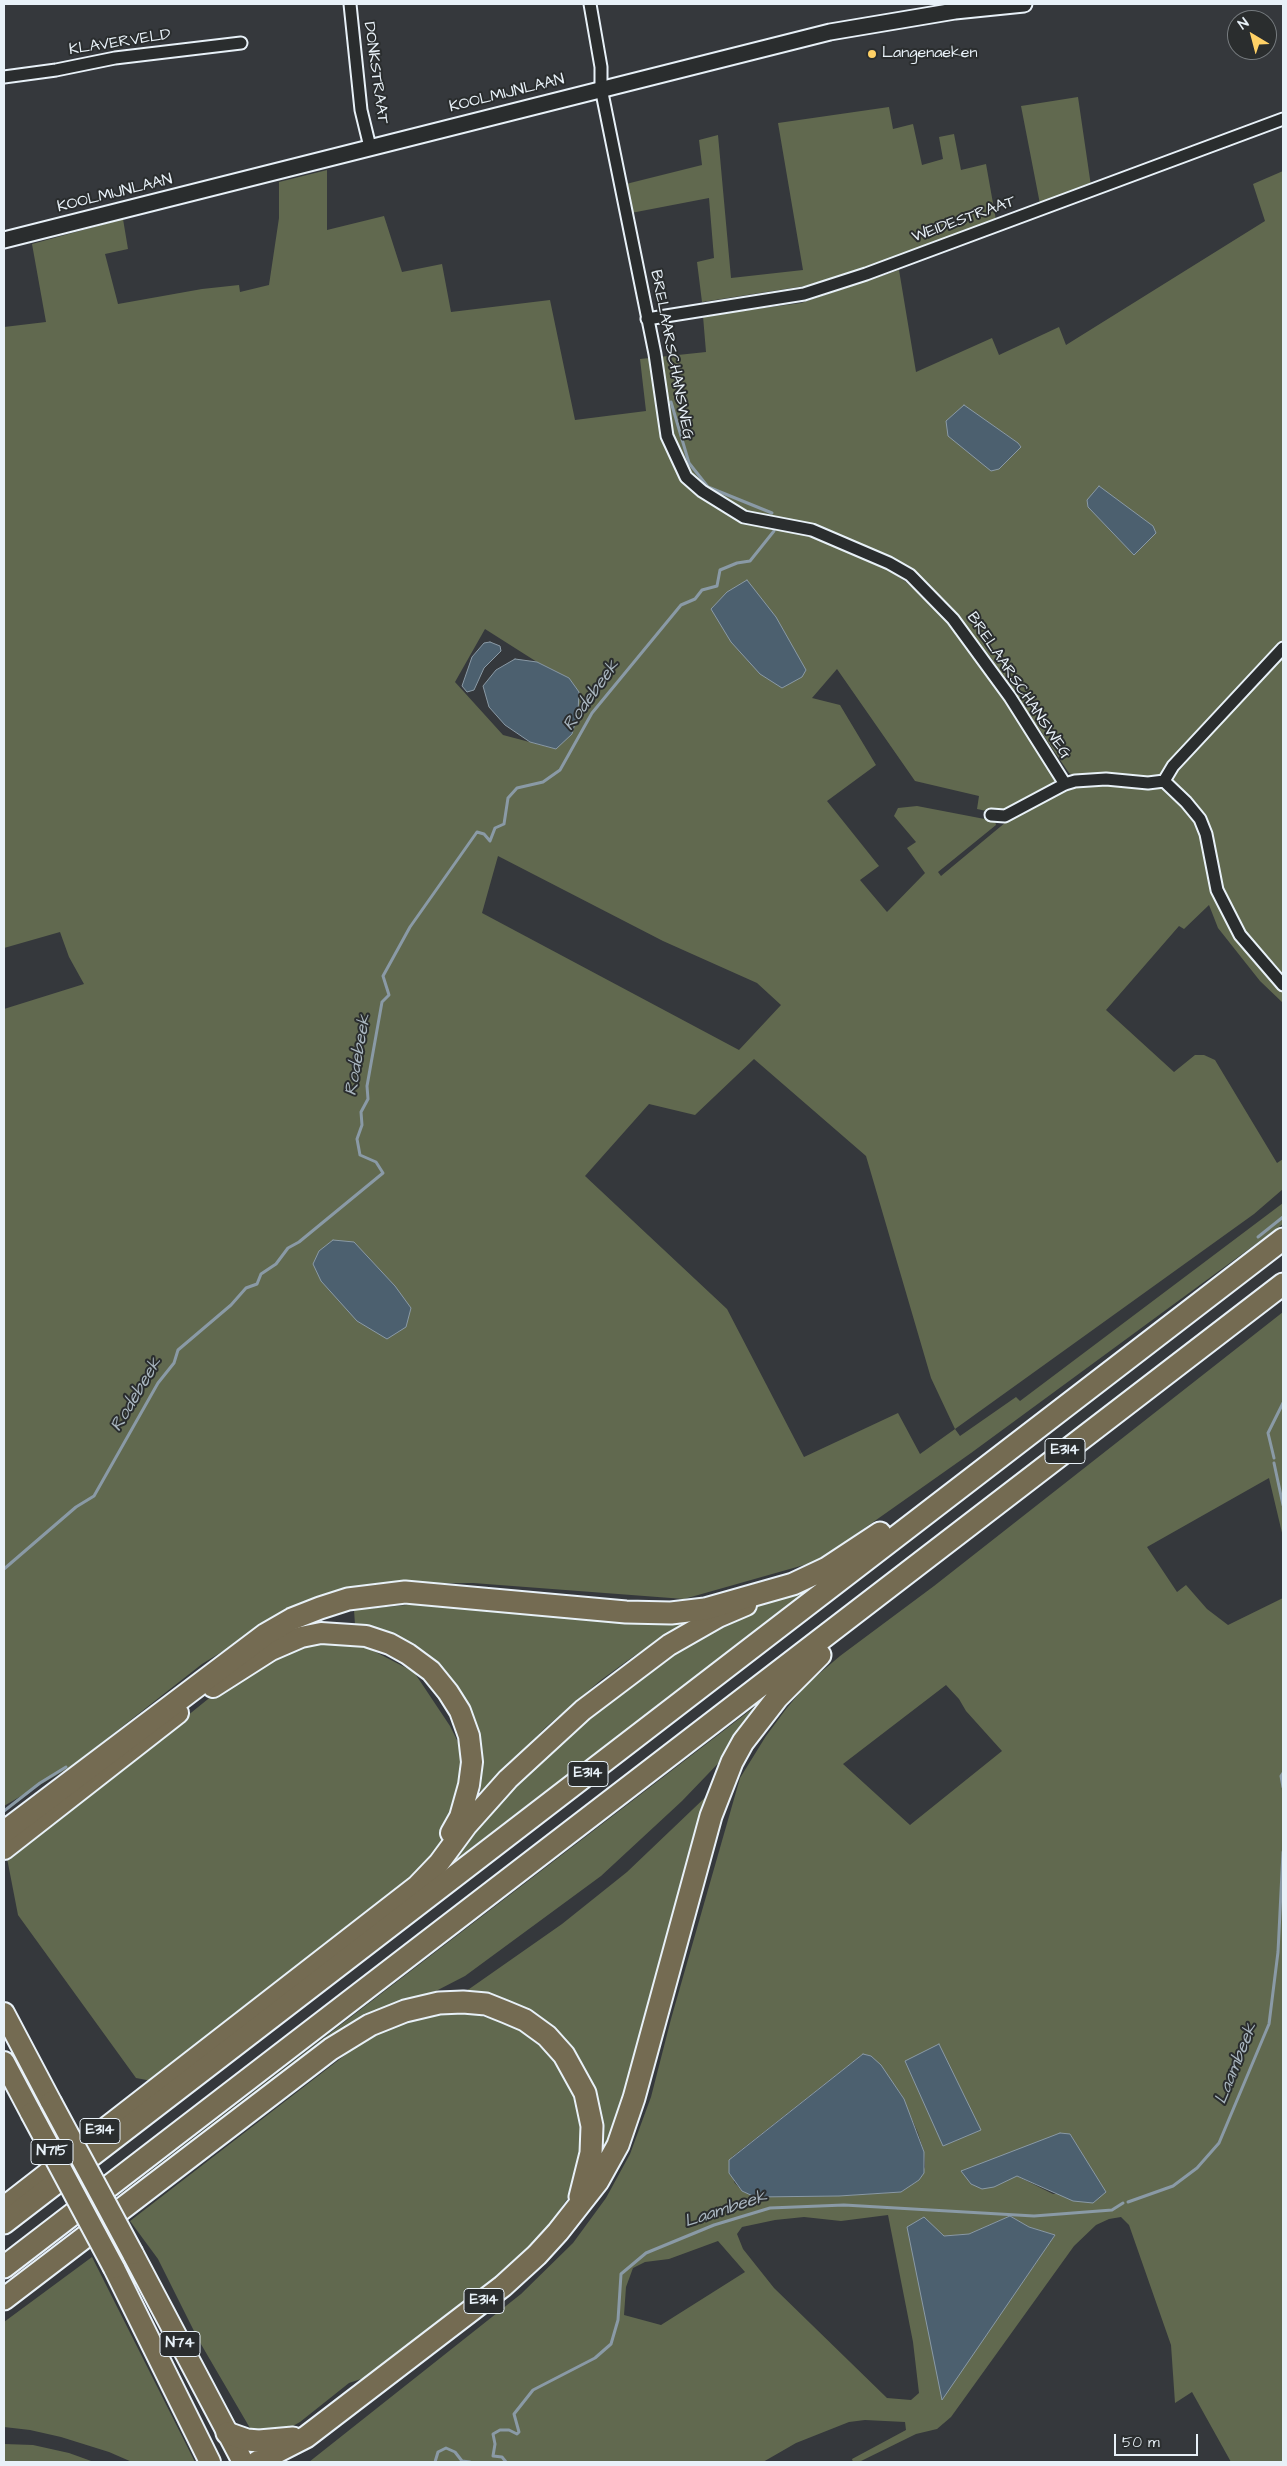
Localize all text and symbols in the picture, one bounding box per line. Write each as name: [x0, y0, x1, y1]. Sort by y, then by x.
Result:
north arrow: [1227, 10, 1277, 60]
text: N: [1234, 13, 1253, 34]
street label: DONKSTRAAT: [358, 21, 392, 125]
street label: KLAVERVELD: [68, 25, 172, 61]
place label: Langenaeken: [882, 44, 977, 64]
marker: Langenaeken: [866, 48, 878, 60]
street label: KOOLMIJNLAAN: [447, 70, 567, 118]
street label: KOOLMIJNLAAN: [55, 170, 175, 218]
street label: WEIDESTRAAT: [910, 192, 1018, 248]
street label: BRELAARSCHANSWEG: [645, 268, 697, 442]
street label: BRELAARSCHANSWEG: [962, 609, 1074, 763]
water label: Rodebeek: [559, 656, 625, 736]
water label: Rodebeek: [341, 1012, 377, 1098]
water label: Rodebeek: [106, 1354, 168, 1436]
road number: E314: [1045, 1438, 1085, 1464]
road number: E314: [568, 1762, 608, 1786]
water label: Laambeek: [1211, 2020, 1263, 2108]
road number: E314: [80, 2118, 120, 2144]
road number: N715: [31, 2140, 73, 2164]
water label: Laambeek: [682, 2187, 770, 2233]
road number: E314: [464, 2288, 504, 2314]
road number: N74: [160, 2332, 200, 2356]
scale bar: [1117, 2424, 1201, 2456]
text: 50 m: [1122, 2432, 1160, 2453]

